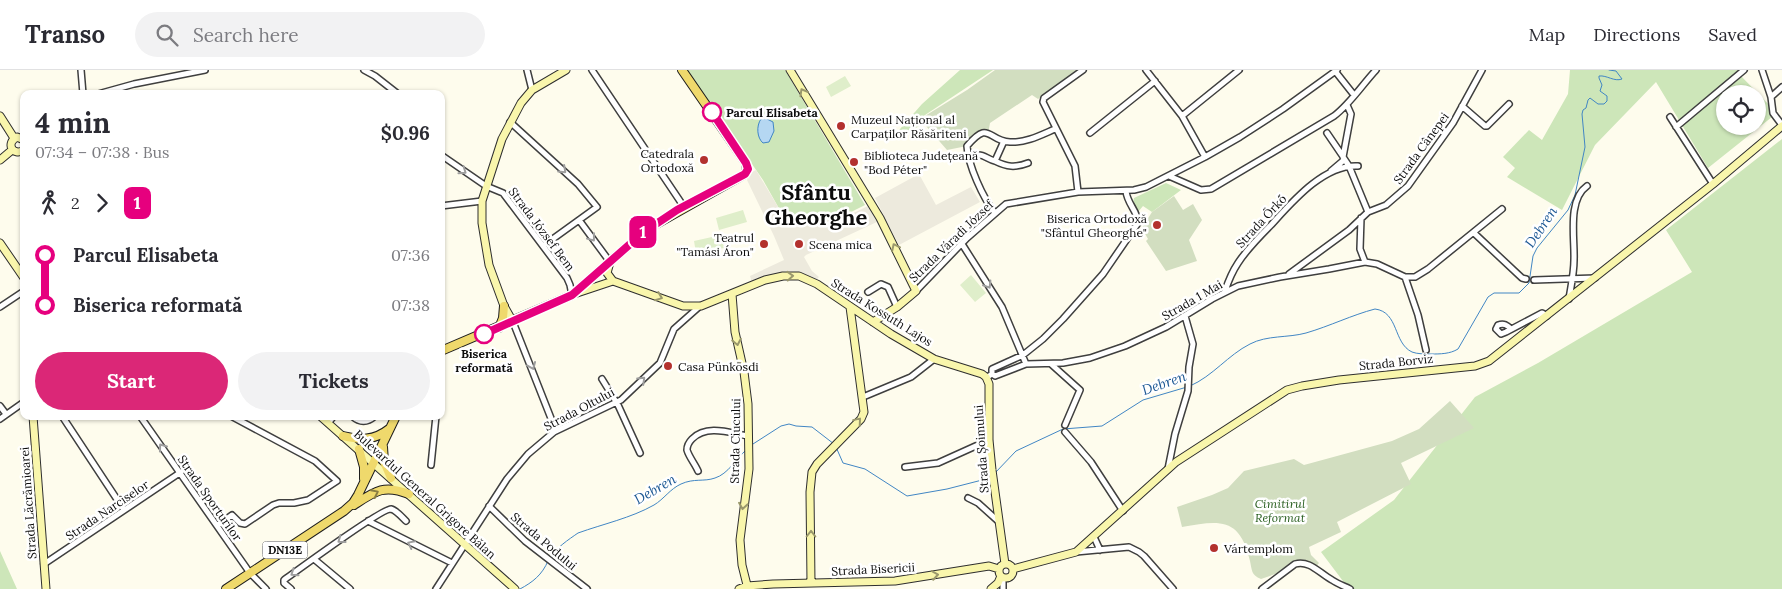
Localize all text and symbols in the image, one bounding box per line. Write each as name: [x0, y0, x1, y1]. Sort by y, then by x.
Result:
search box: [135, 12, 485, 57]
text: Transo: [25, 19, 105, 50]
icon: search: [153, 21, 181, 49]
text: Search here: [193, 23, 299, 47]
text: Map: [1529, 23, 1565, 46]
text: Directions: [1593, 23, 1680, 46]
text: Saved: [1708, 23, 1757, 46]
map controls: [1716, 85, 1766, 135]
button: locate: [1716, 85, 1766, 135]
one-way arrow: [800, 89, 810, 98]
marker: Parcul Elisabeta: [702, 102, 722, 122]
text: 4 min: [35, 105, 110, 141]
place label: Parcul Elisabeta: [726, 105, 819, 120]
street label: Strada Cânepei: [1390, 109, 1452, 187]
place label: Muzeul Național al Carpaților Răsăriteni: [851, 112, 967, 141]
marker: Muzeul Național al Carpaților Răsăriteni: [835, 120, 847, 132]
text: $0.96: [381, 121, 430, 145]
text: 07:34 – 07:38 · Bus: [35, 142, 169, 162]
place label: Catedrala Ortodoxă: [640, 146, 694, 175]
place label: Biblioteca Județeană "Bod Péter": [864, 148, 978, 177]
marker: Catedrala Ortodoxă: [698, 154, 710, 166]
marker: Biblioteca Județeană "Bod Péter": [848, 156, 860, 168]
one-way arrow: [558, 164, 567, 173]
one-way arrow: [458, 165, 467, 174]
district label: Sfântu Gheorghe: [765, 178, 867, 231]
street label: Strada József Bem: [506, 184, 578, 274]
icon: walk: [35, 189, 63, 217]
icon: forward: [88, 189, 116, 217]
text: 1: [134, 191, 141, 214]
street label: Strada Őrkő: [1233, 191, 1289, 251]
text: 2: [71, 193, 80, 213]
street label: Strada Váradi József: [906, 196, 997, 285]
water label: Debren: [1521, 203, 1561, 251]
place label: Biserica Ortodoxă "Sfântul Gheorghe": [1041, 211, 1147, 240]
line badge: 1: [627, 216, 659, 248]
marker: Biserica Ortodoxă "Sfântul Gheorghe": [1151, 219, 1163, 231]
text: 1: [639, 220, 647, 243]
place label: Teatrul "Tamási Áron": [676, 230, 754, 259]
one-way arrow: [586, 232, 594, 241]
place label: Scena mica: [809, 237, 872, 252]
marker: Teatrul "Tamási Áron": [758, 238, 770, 250]
marker: Scena mica: [793, 238, 805, 250]
text: Parcul Elisabeta: [73, 243, 218, 267]
one-way arrow: [891, 243, 901, 252]
text: 07:36: [391, 245, 430, 265]
one-way arrow: [786, 271, 794, 282]
street label: Strada Kossuth Lajos: [829, 275, 936, 349]
street label: Strada 1 Mai: [1159, 277, 1225, 323]
one-way arrow: [982, 279, 991, 289]
one-way arrow: [654, 291, 663, 301]
text: Biserica reformată: [73, 293, 242, 317]
text: 07:38: [391, 295, 430, 315]
marker: Biserica reformată: [474, 324, 494, 344]
one-way arrow: [732, 338, 742, 347]
place label: Biserica reformată: [455, 346, 513, 375]
street label: Strada Borviz: [1358, 351, 1434, 373]
button: Start: [35, 352, 228, 410]
button: Tickets: [238, 352, 430, 410]
place label: Casa Pünkösdi: [678, 359, 759, 374]
marker: Casa Pünkösdi: [662, 360, 674, 372]
one-way arrow: [525, 361, 536, 370]
water label: Debren: [1139, 367, 1189, 399]
one-way arrow: [637, 376, 646, 385]
street label: Strada Oltului: [541, 384, 617, 434]
street label: Strada Ciucului: [727, 398, 743, 484]
street label: Strada Șoimului: [970, 405, 992, 493]
one-way arrow: [852, 418, 860, 427]
street label: Bulevardul General Grigore Bălan: [351, 426, 499, 562]
one-way arrow: [160, 444, 168, 453]
street label: Strada Lăcrămioarei: [17, 446, 39, 560]
street label: Strada Sporturilor: [175, 452, 246, 544]
water label: Debren: [631, 470, 680, 508]
street label: Strada Narciselor: [63, 476, 152, 543]
one-way arrow: [369, 489, 378, 499]
park label: Cimitirul Reformat: [1255, 496, 1306, 525]
one-way arrow: [739, 502, 749, 511]
street label: Strada Podului: [508, 509, 580, 573]
one-way arrow: [806, 529, 816, 537]
one-way arrow: [337, 534, 347, 543]
one-way arrow: [407, 540, 416, 550]
place label: Vártemplom: [1223, 541, 1293, 556]
road number: DN13E: [262, 542, 308, 558]
marker: Vártemplom: [1208, 542, 1220, 554]
street label: Strada Bisericii: [831, 559, 915, 579]
one-way arrow: [290, 567, 299, 576]
one-way arrow: [932, 570, 940, 581]

